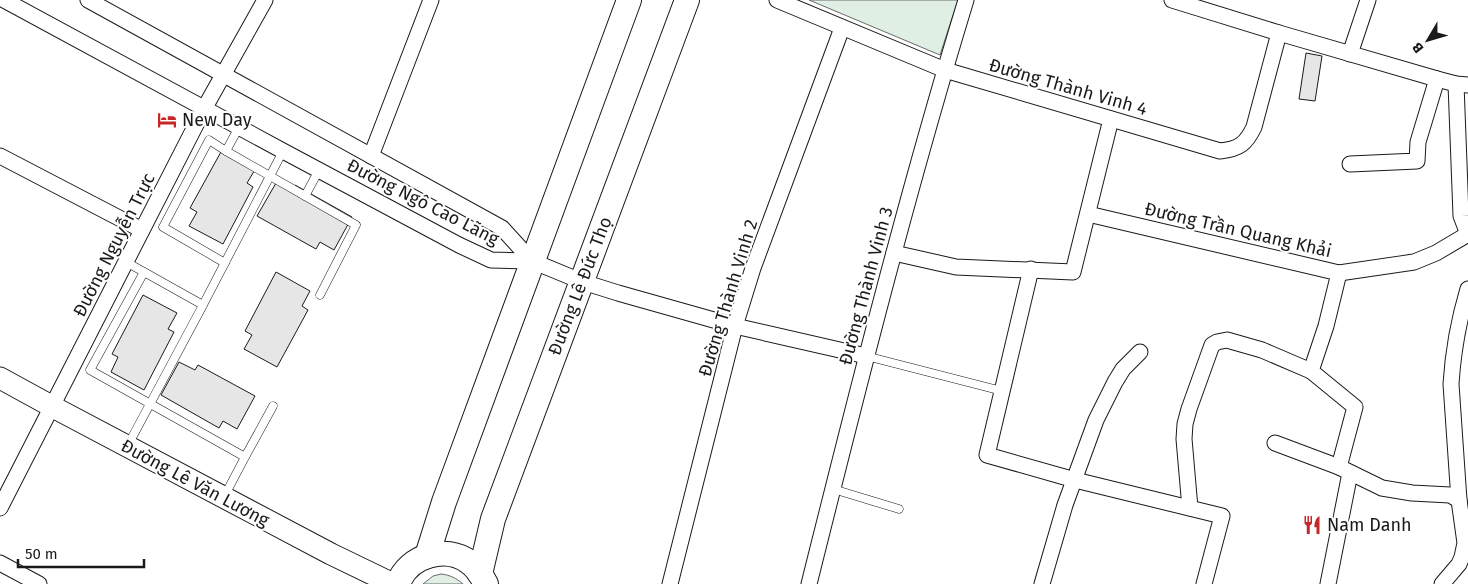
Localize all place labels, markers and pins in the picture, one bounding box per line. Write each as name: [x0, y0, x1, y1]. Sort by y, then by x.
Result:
hotel icon: New Day: [156, 109, 178, 131]
place label: New Day: [182, 109, 252, 131]
restaurant icon: Nam Danh: [1301, 514, 1323, 536]
place label: Nam Danh: [1327, 514, 1412, 536]

